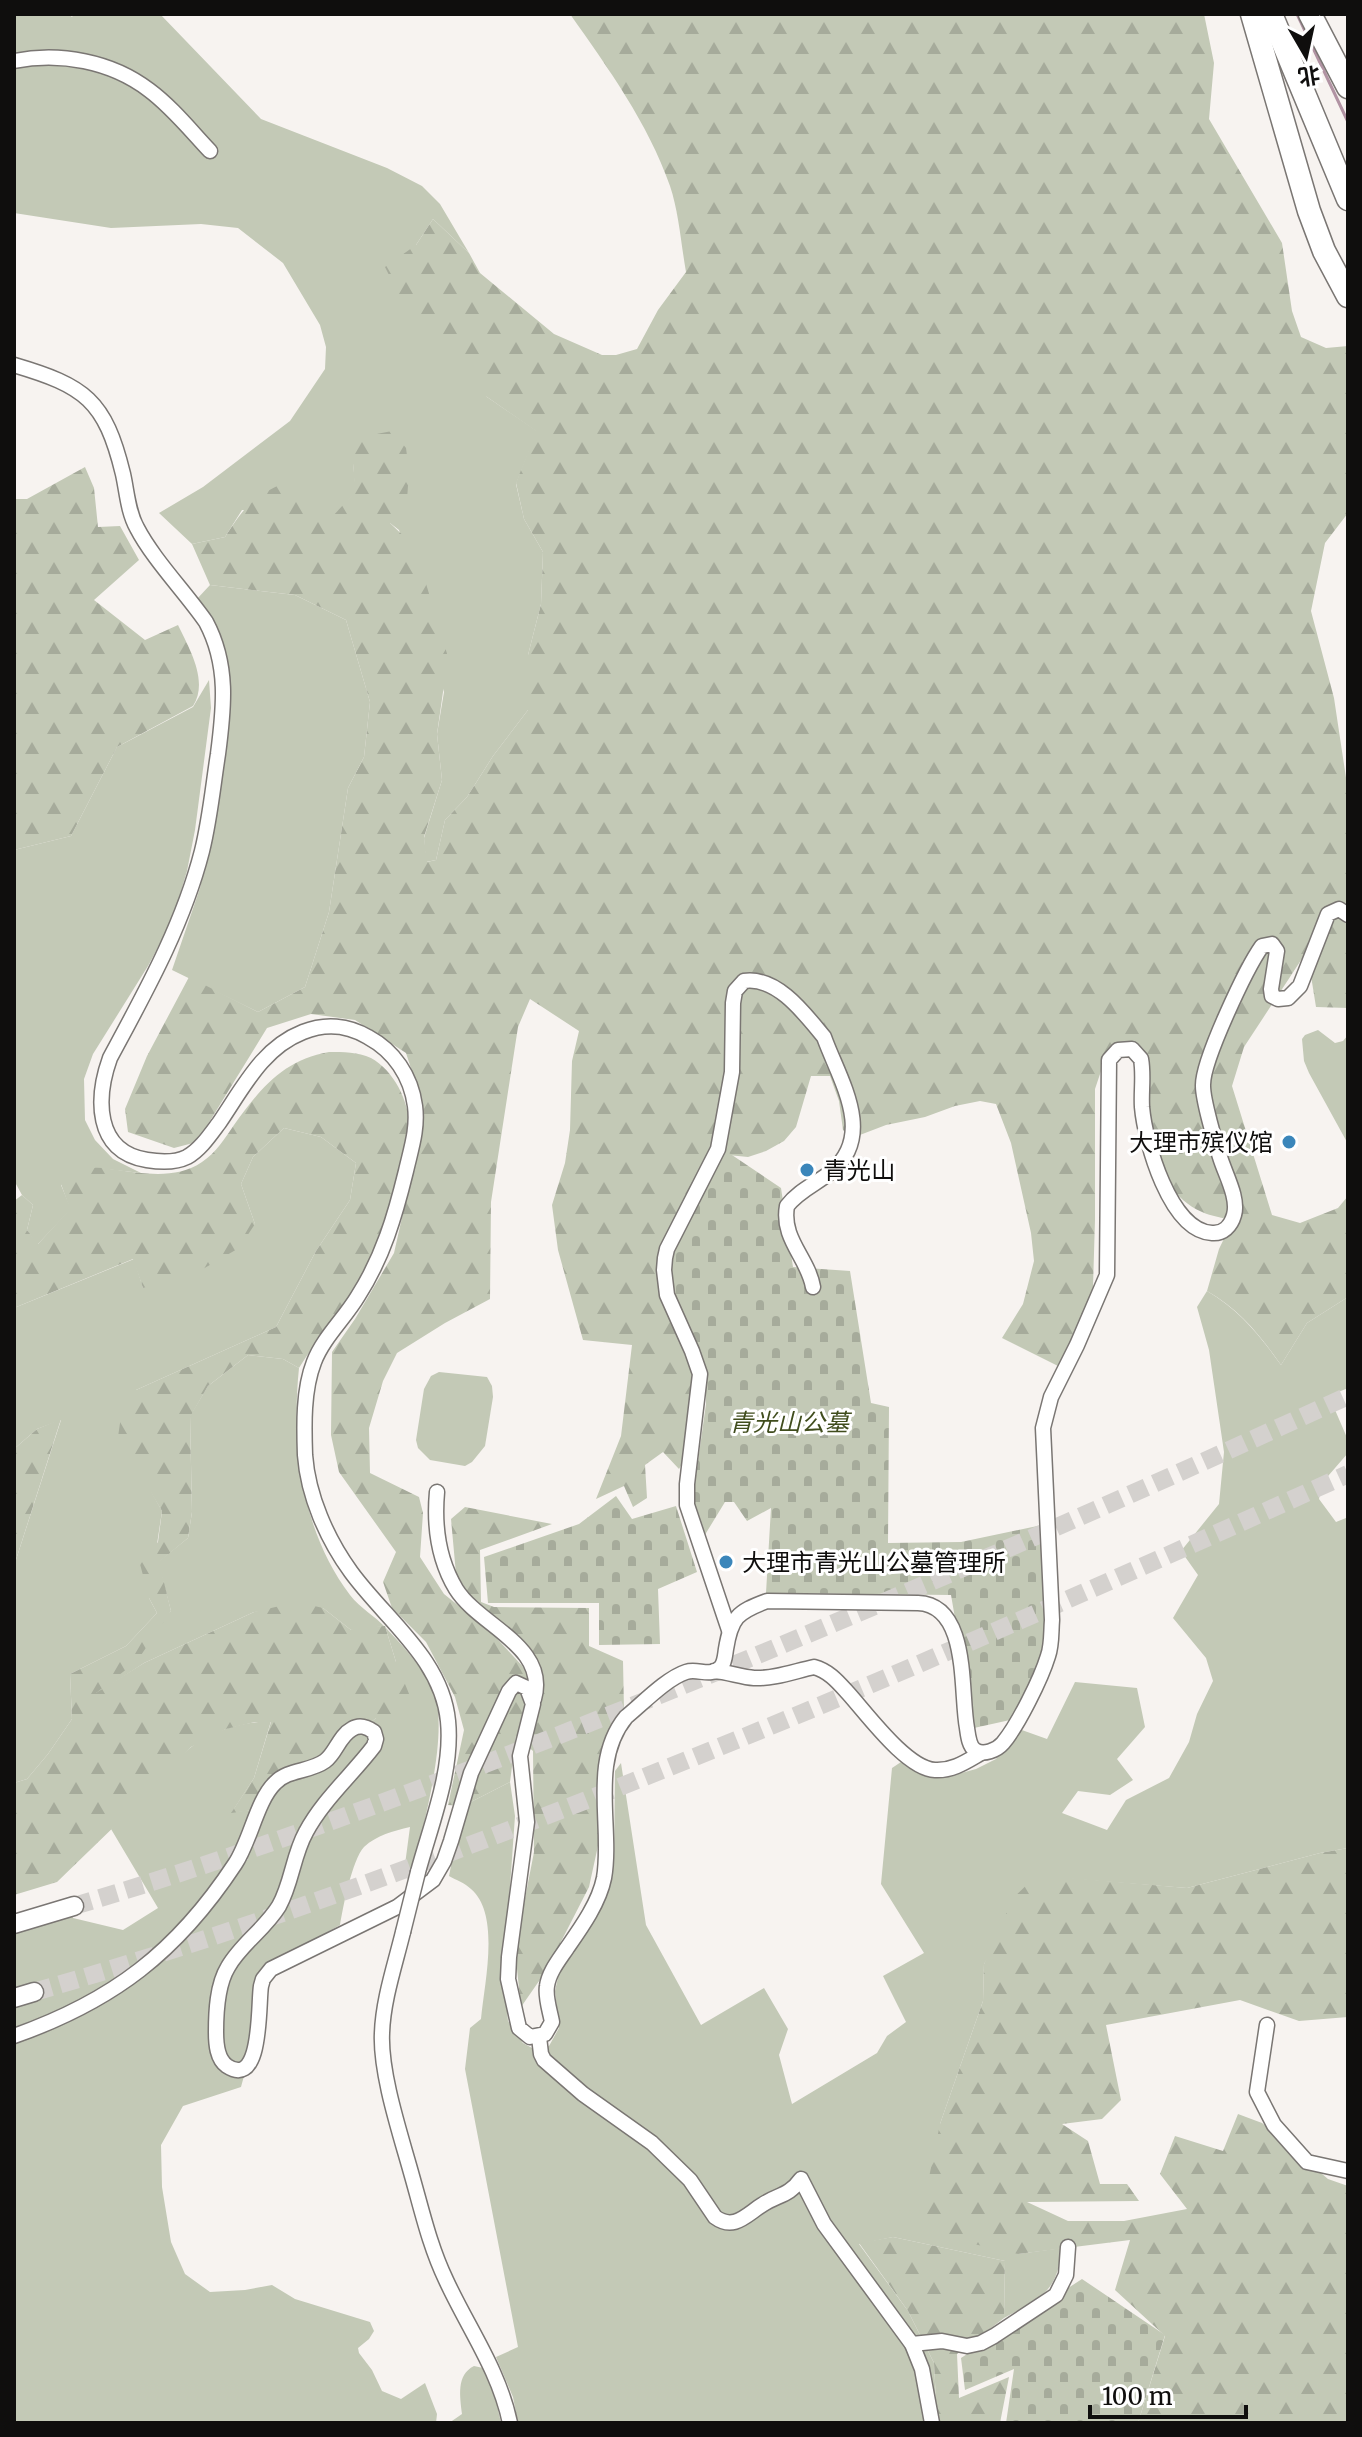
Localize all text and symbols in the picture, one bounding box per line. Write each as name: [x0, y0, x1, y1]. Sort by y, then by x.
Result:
north arrow: [1266, 16, 1346, 96]
text: 北: [1296, 60, 1322, 91]
place label: 大理市殡仪馆: [1129, 1127, 1273, 1158]
marker: 大理市殡仪馆: [1280, 1133, 1298, 1151]
place label: 青光山: [823, 1155, 895, 1186]
marker: 青光山: [798, 1161, 816, 1179]
park label: 青光山公墓: [729, 1407, 853, 1438]
place label: 大理市青光山公墓管理所: [742, 1547, 1006, 1578]
marker: 大理市青光山公墓管理所: [717, 1553, 735, 1571]
scale bar: [1090, 2369, 1246, 2419]
text: 100 m: [1102, 2381, 1173, 2412]

